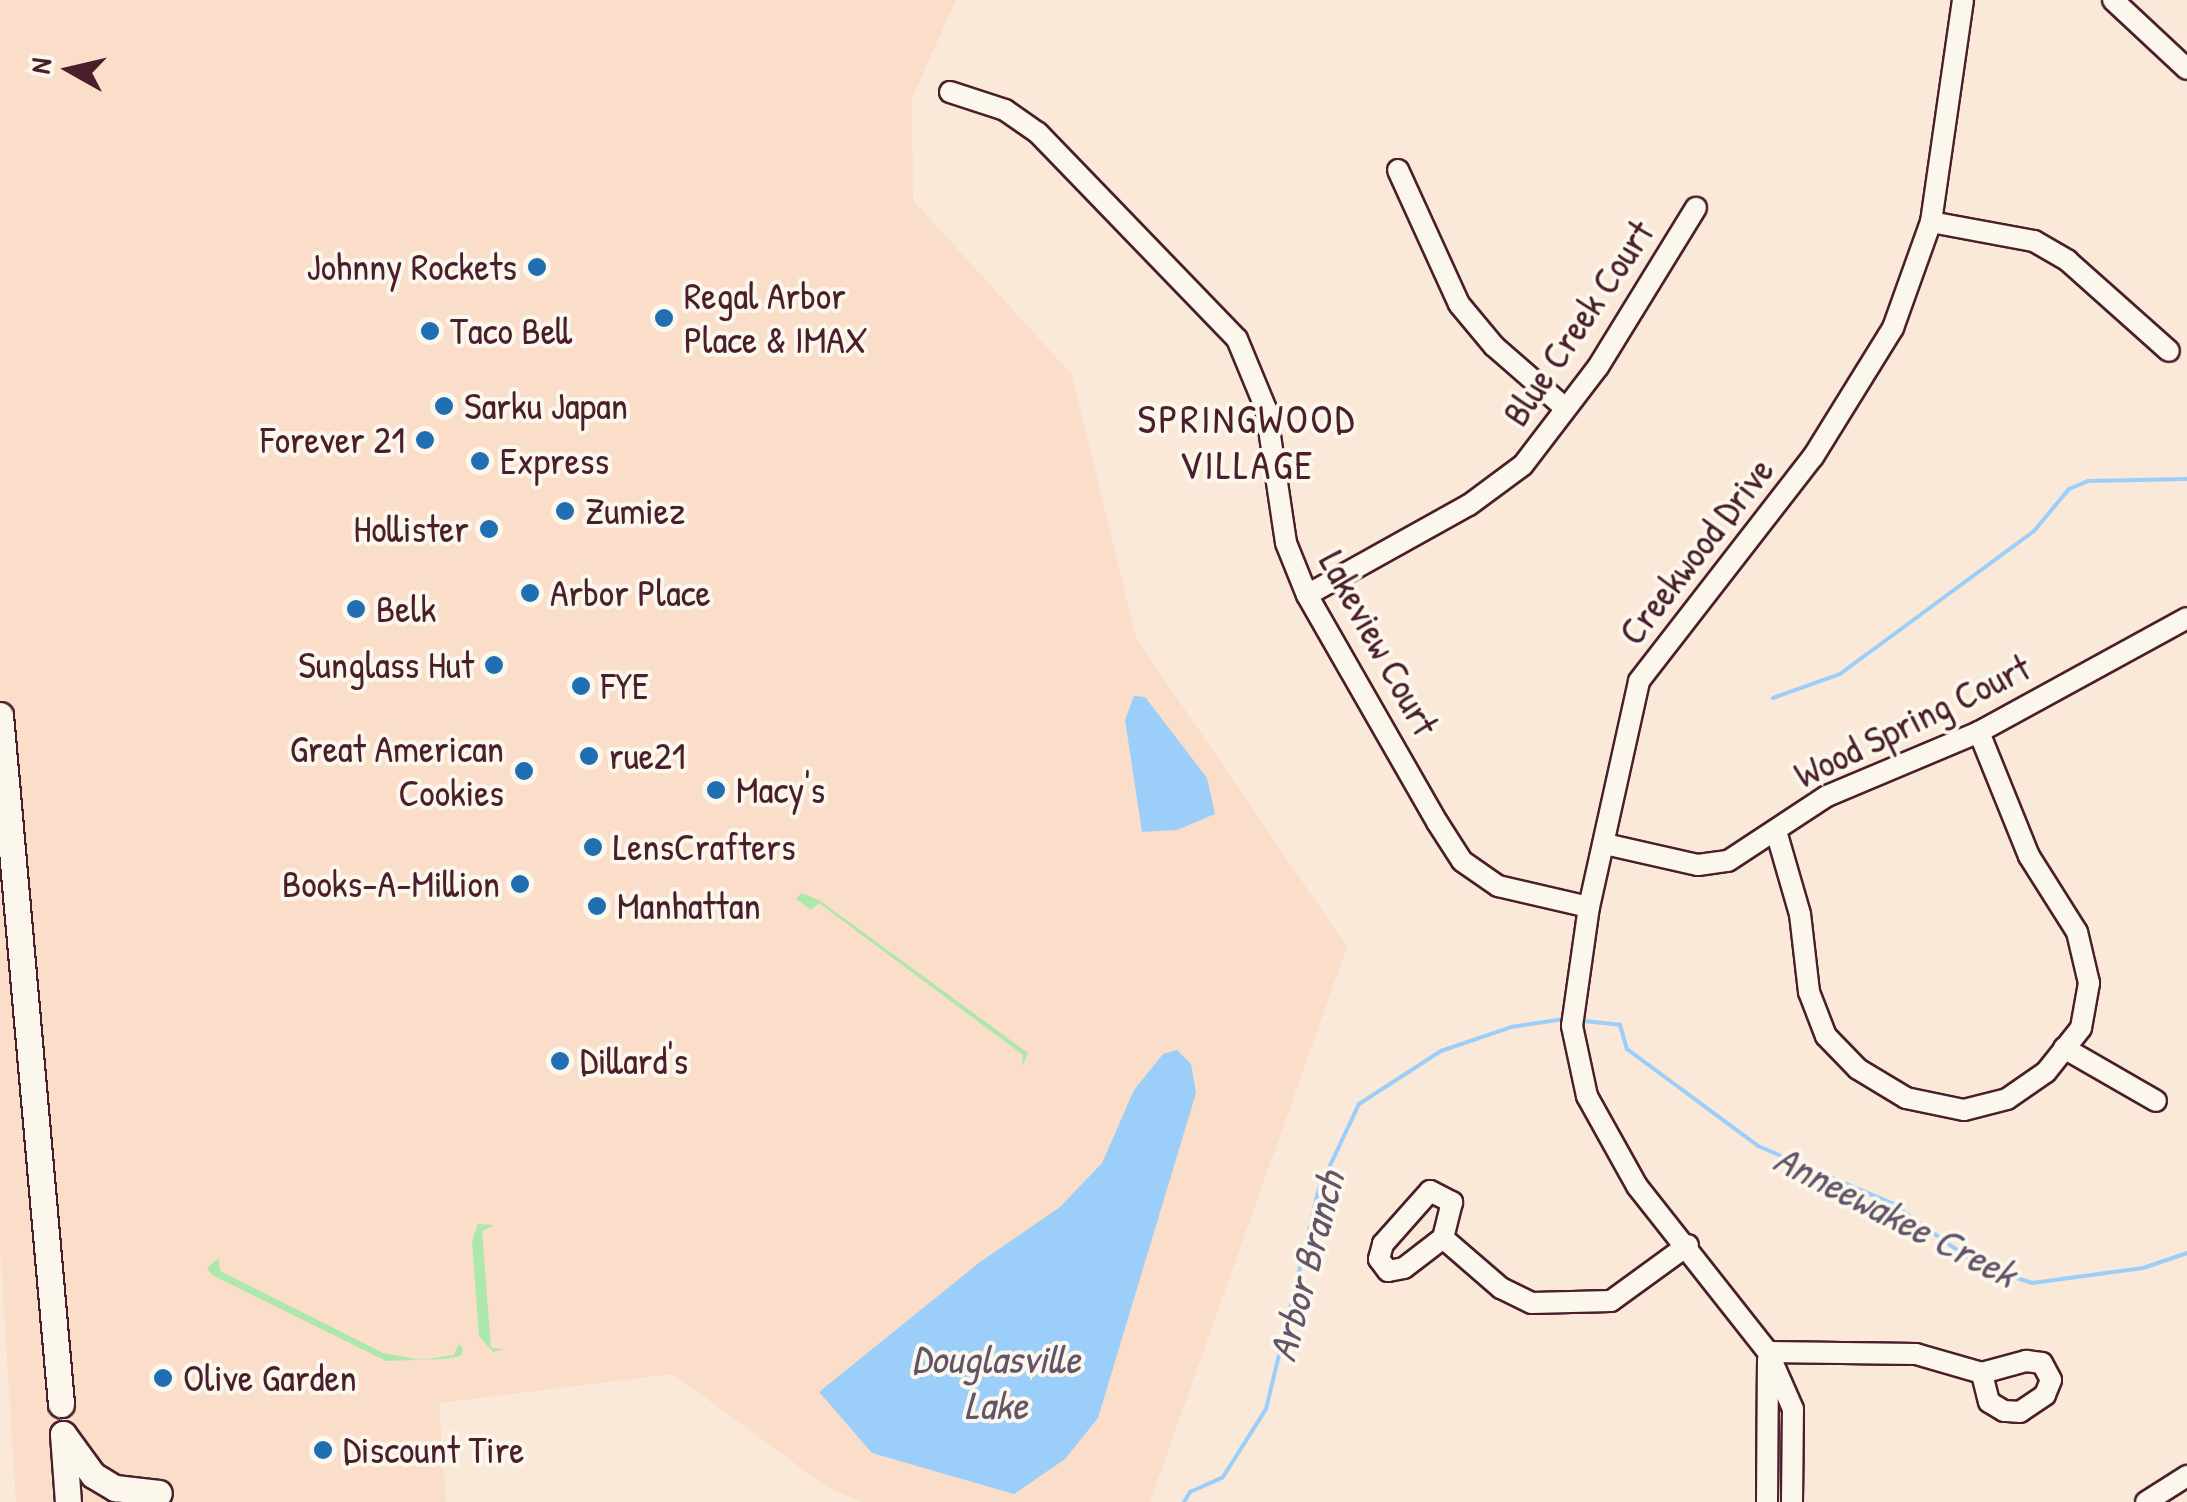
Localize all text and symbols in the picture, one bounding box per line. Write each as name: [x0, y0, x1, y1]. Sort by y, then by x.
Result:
north arrow: [20, 20, 120, 120]
text: N: [20, 56, 60, 76]
street label: Blue Creek Court: [1493, 212, 1663, 434]
place label: Johnny Rockets: [307, 244, 517, 290]
marker: Johnny Rockets: [526, 256, 548, 278]
place label: Regal Arbor Place & IMAX: [684, 273, 868, 362]
marker: Regal Arbor Place & IMAX: [653, 307, 675, 329]
place label: Taco Bell: [450, 308, 572, 354]
marker: Taco Bell: [419, 320, 441, 342]
place label: Sarku Japan: [464, 383, 628, 429]
district label: SPRINGWOOD VILLAGE: [1138, 394, 1356, 488]
marker: Sarku Japan: [433, 395, 455, 417]
place label: Forever 21: [260, 417, 405, 463]
marker: Forever 21: [414, 429, 436, 451]
place label: Express: [500, 438, 609, 484]
street label: Creekwood Drive: [1609, 448, 1783, 654]
marker: Express: [469, 450, 491, 472]
place label: Zumiez: [585, 488, 685, 534]
marker: Zumiez: [554, 500, 576, 522]
place label: Hollister: [354, 506, 469, 552]
marker: Hollister: [478, 518, 500, 540]
street label: Lakeview Court: [1310, 543, 1448, 743]
place label: Arbor Place: [550, 570, 711, 616]
marker: Arbor Place: [519, 582, 541, 604]
place label: Belk: [376, 586, 436, 632]
marker: Belk: [345, 598, 367, 620]
place label: Sunglass Hut: [298, 642, 474, 688]
street label: Wood Spring Court: [1787, 644, 2037, 798]
marker: Sunglass Hut: [483, 654, 505, 676]
place label: FYE: [601, 663, 649, 709]
marker: FYE: [570, 675, 592, 697]
place label: Great American Cookies: [290, 726, 504, 816]
place label: rue21: [609, 733, 686, 779]
marker: rue21: [578, 745, 600, 767]
marker: Great American Cookies: [513, 760, 535, 782]
place label: Macy's: [736, 767, 825, 813]
marker: Macy's: [705, 779, 727, 801]
place label: LensCrafters: [613, 824, 796, 870]
marker: LensCrafters: [582, 836, 604, 858]
place label: Books-A-Million: [282, 861, 500, 907]
marker: Books-A-Million: [509, 873, 531, 895]
place label: Manhattan: [617, 883, 761, 929]
marker: Manhattan: [586, 895, 608, 917]
place label: Dillard's: [580, 1038, 688, 1084]
marker: Dillard's: [549, 1050, 571, 1072]
water label: Anneewakee Creek: [1767, 1133, 2025, 1297]
water label: Arbor Branch: [1257, 1166, 1353, 1366]
water label: Douglasville Lake: [912, 1334, 1080, 1428]
place label: Olive Garden: [183, 1355, 357, 1401]
marker: Olive Garden: [152, 1367, 174, 1389]
place label: Discount Tire: [343, 1427, 524, 1473]
marker: Discount Tire: [312, 1439, 334, 1461]

